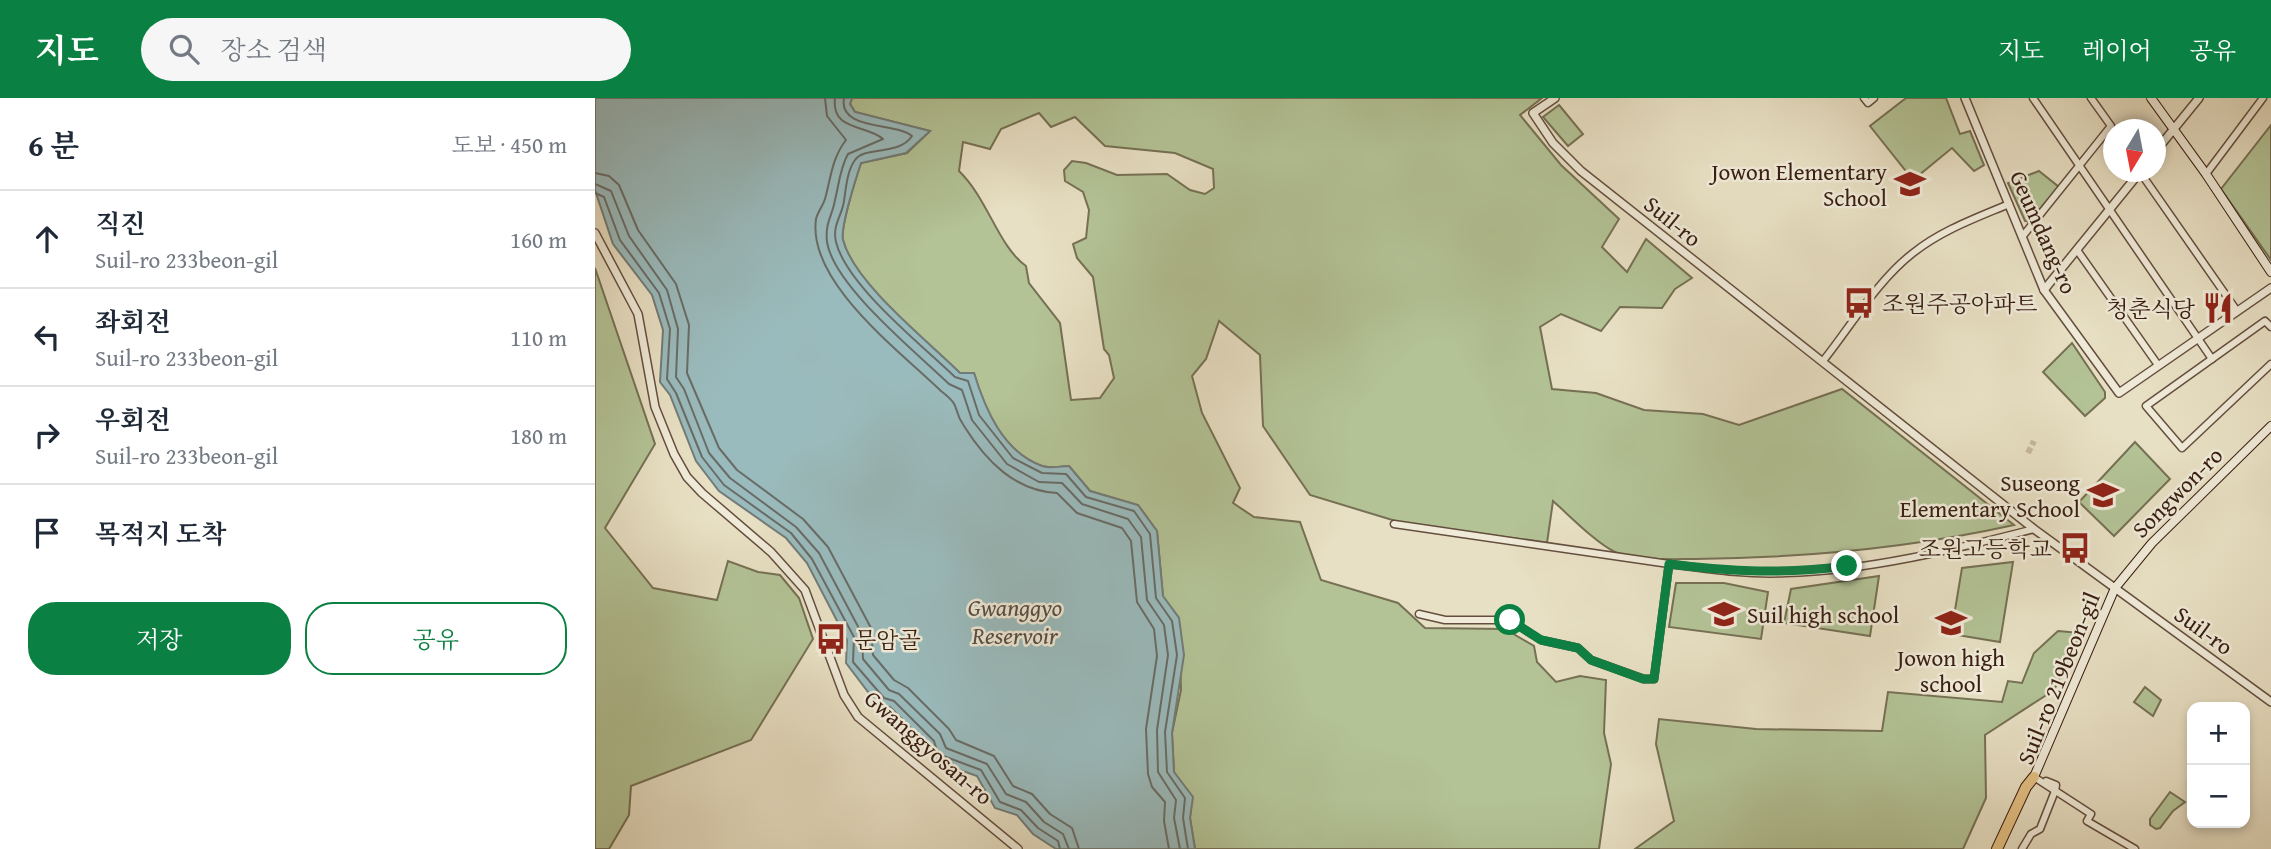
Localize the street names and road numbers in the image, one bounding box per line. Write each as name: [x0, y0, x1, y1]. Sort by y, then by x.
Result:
street label: Geumdang-ro: [2002, 165, 2086, 299]
street label: Suil-ro: [1637, 188, 1709, 254]
street label: Songwon-ro: [2124, 439, 2230, 545]
street label: Suil-ro 219beon-gil: [2008, 587, 2108, 769]
street label: Suil-ro: [2168, 597, 2240, 663]
street label: Gwanggyosan-ro: [858, 682, 1000, 812]

